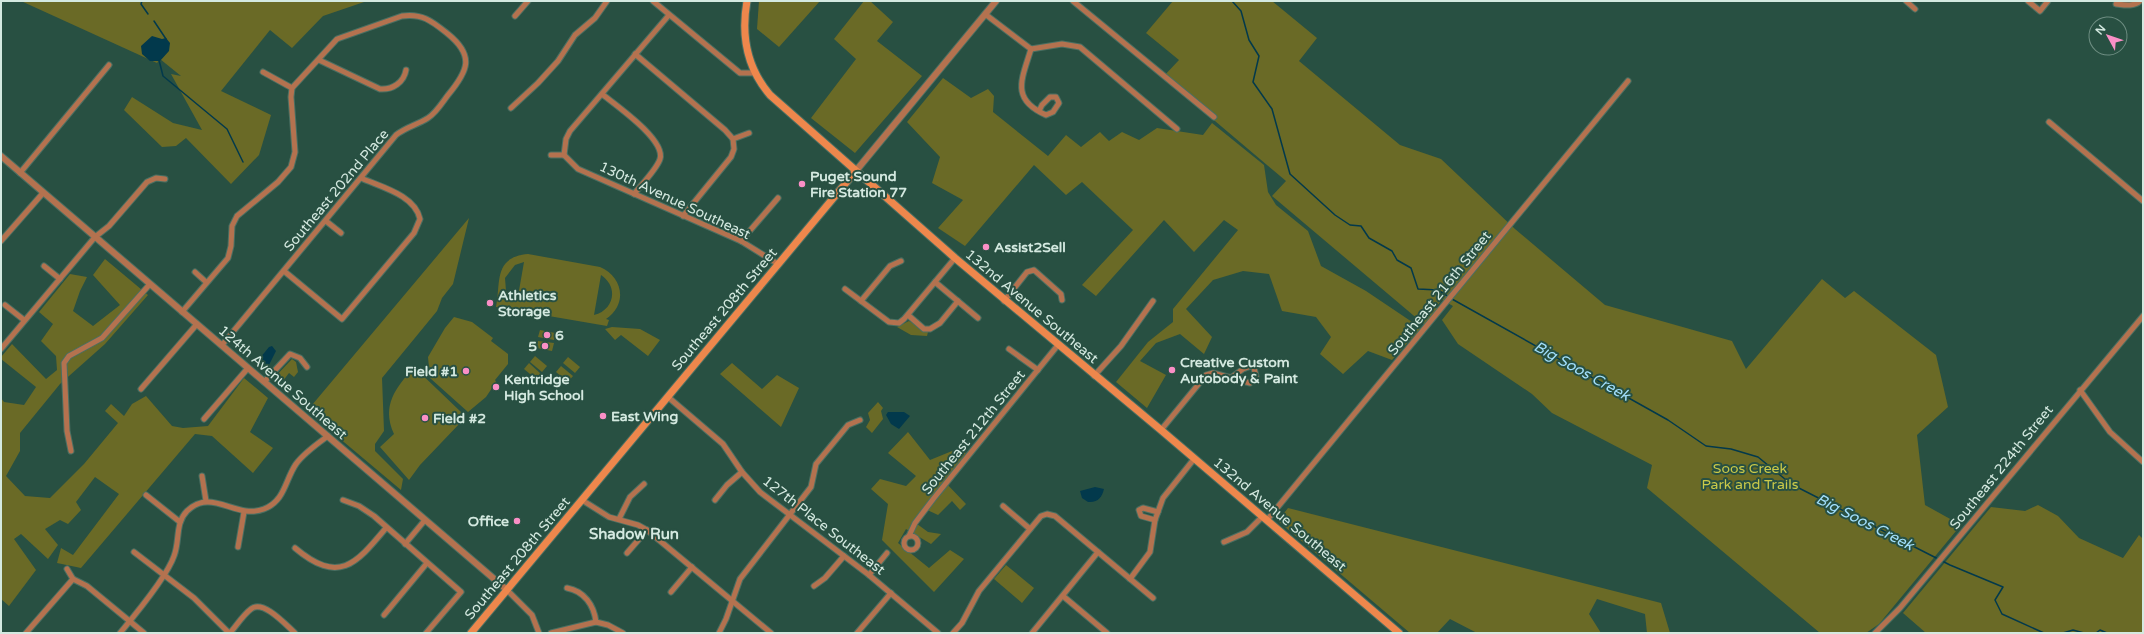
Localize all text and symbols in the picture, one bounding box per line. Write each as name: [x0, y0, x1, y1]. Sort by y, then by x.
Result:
north arrow: [2088, 16, 2128, 56]
text: N: [2093, 22, 2109, 37]
street label: Southeast 202nd Place: [280, 126, 393, 255]
street label: 130th Avenue Southeast: [596, 158, 754, 243]
place label: Puget Sound Fire Station 77: [810, 168, 907, 201]
marker: Puget Sound Fire Station 77: [797, 179, 807, 189]
street label: Southeast 216th Street: [1384, 227, 1495, 359]
place label: Assist2Sell: [994, 239, 1066, 256]
marker: Assist2Sell: [981, 242, 991, 252]
street label: Southeast 208th Street: [668, 244, 781, 374]
street label: 132nd Avenue Southeast: [962, 246, 1102, 367]
place label: Athletics Storage: [498, 287, 557, 320]
marker: Athletics Storage: [485, 298, 495, 308]
street label: 124th Avenue Southeast: [215, 322, 351, 443]
place label: 6: [555, 327, 564, 344]
marker: 6: [542, 330, 552, 340]
water label: Big Soos Creek: [1531, 337, 1635, 406]
place label: 5: [528, 338, 537, 355]
marker: 5: [540, 341, 550, 351]
place label: Creative Custom Autobody & Paint: [1180, 354, 1299, 387]
place label: Field #1: [405, 363, 458, 380]
marker: Creative Custom Autobody & Paint: [1167, 365, 1177, 375]
marker: Field #1: [461, 366, 471, 376]
street label: Southeast 212th Street: [918, 366, 1029, 498]
place label: Kentridge High School: [504, 371, 584, 404]
marker: Kentridge High School: [491, 382, 501, 392]
street label: Southeast 224th Street: [1946, 401, 2057, 533]
place label: East Wing: [611, 408, 678, 425]
place label: Field #2: [433, 410, 486, 427]
marker: East Wing: [598, 411, 608, 421]
marker: Field #2: [420, 413, 430, 423]
street label: 132nd Avenue Southeast: [1210, 454, 1350, 575]
park label: Soos Creek Park and Trails: [1701, 460, 1799, 493]
street label: 127th Place Southeast: [759, 472, 889, 579]
water label: Big Soos Creek: [1813, 490, 1918, 555]
street label: Southeast 208th Street: [461, 493, 574, 623]
place label: Office: [468, 513, 509, 530]
marker: Office: [512, 516, 522, 526]
district label: Shadow Run: [589, 525, 679, 543]

